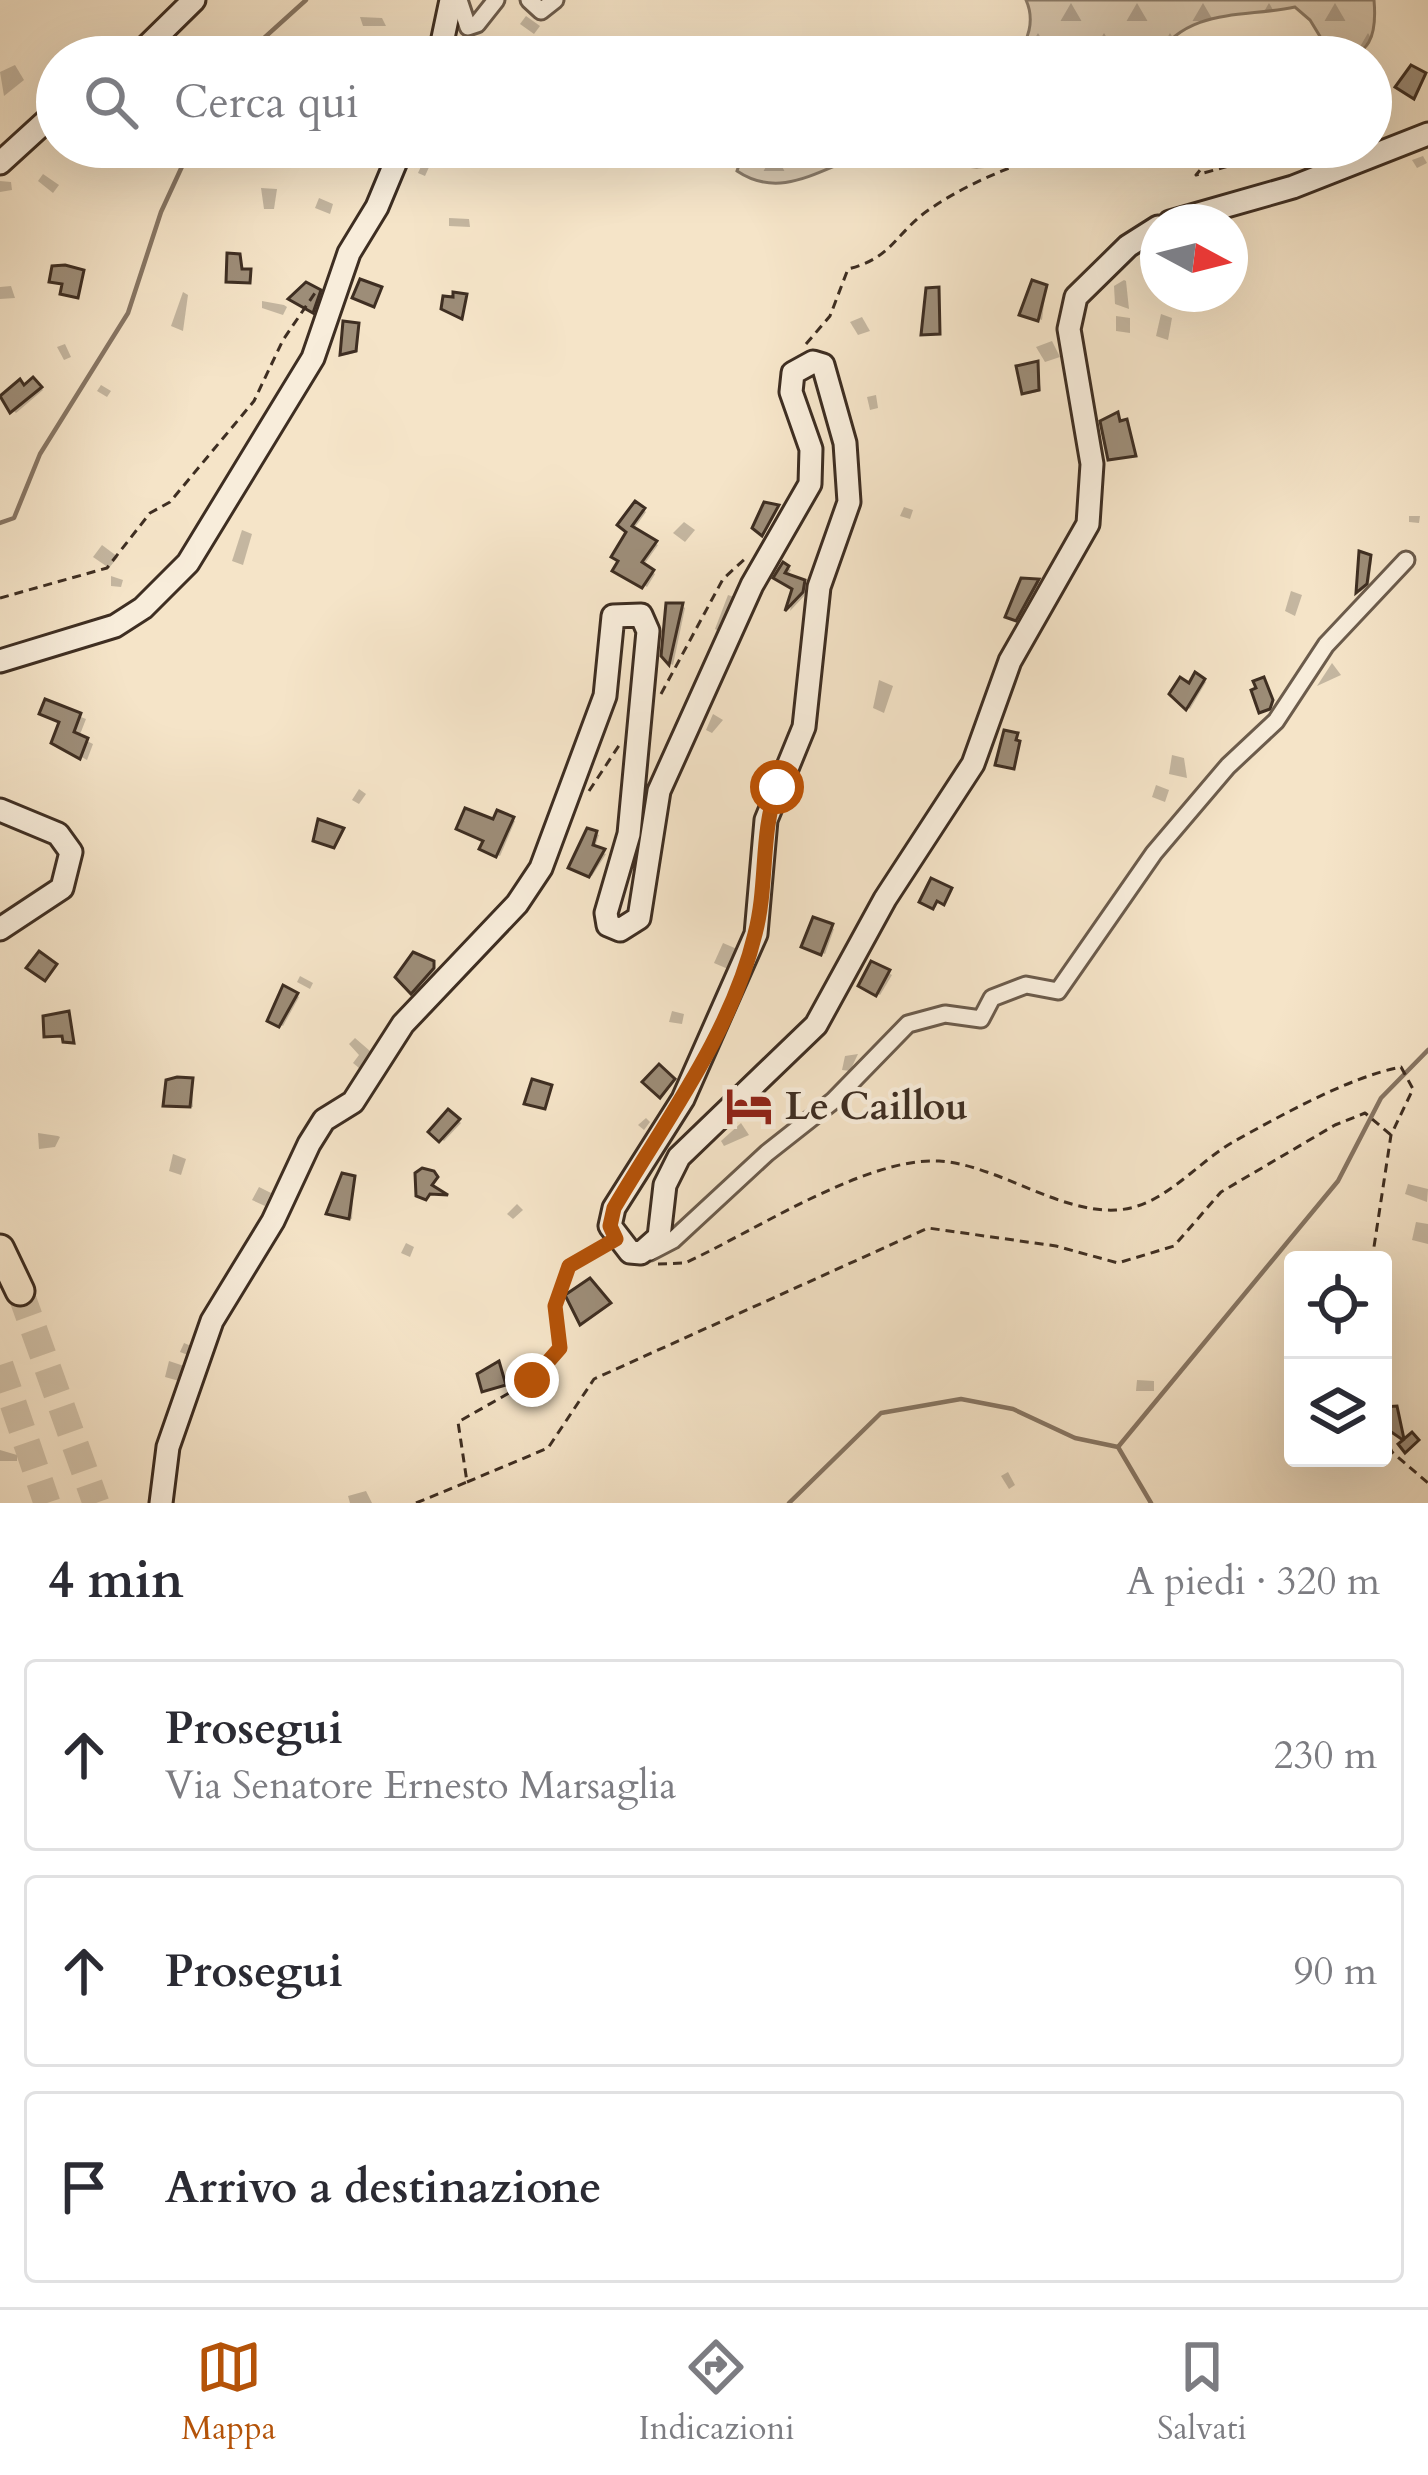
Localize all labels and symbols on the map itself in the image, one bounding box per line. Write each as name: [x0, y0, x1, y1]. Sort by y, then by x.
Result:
north arrow: [1140, 204, 1248, 312]
route start: [750, 760, 804, 814]
place label: Le Caillou: [785, 1080, 968, 1133]
hotel icon: Le Caillou: [724, 1081, 774, 1131]
route end: [505, 1353, 559, 1407]

